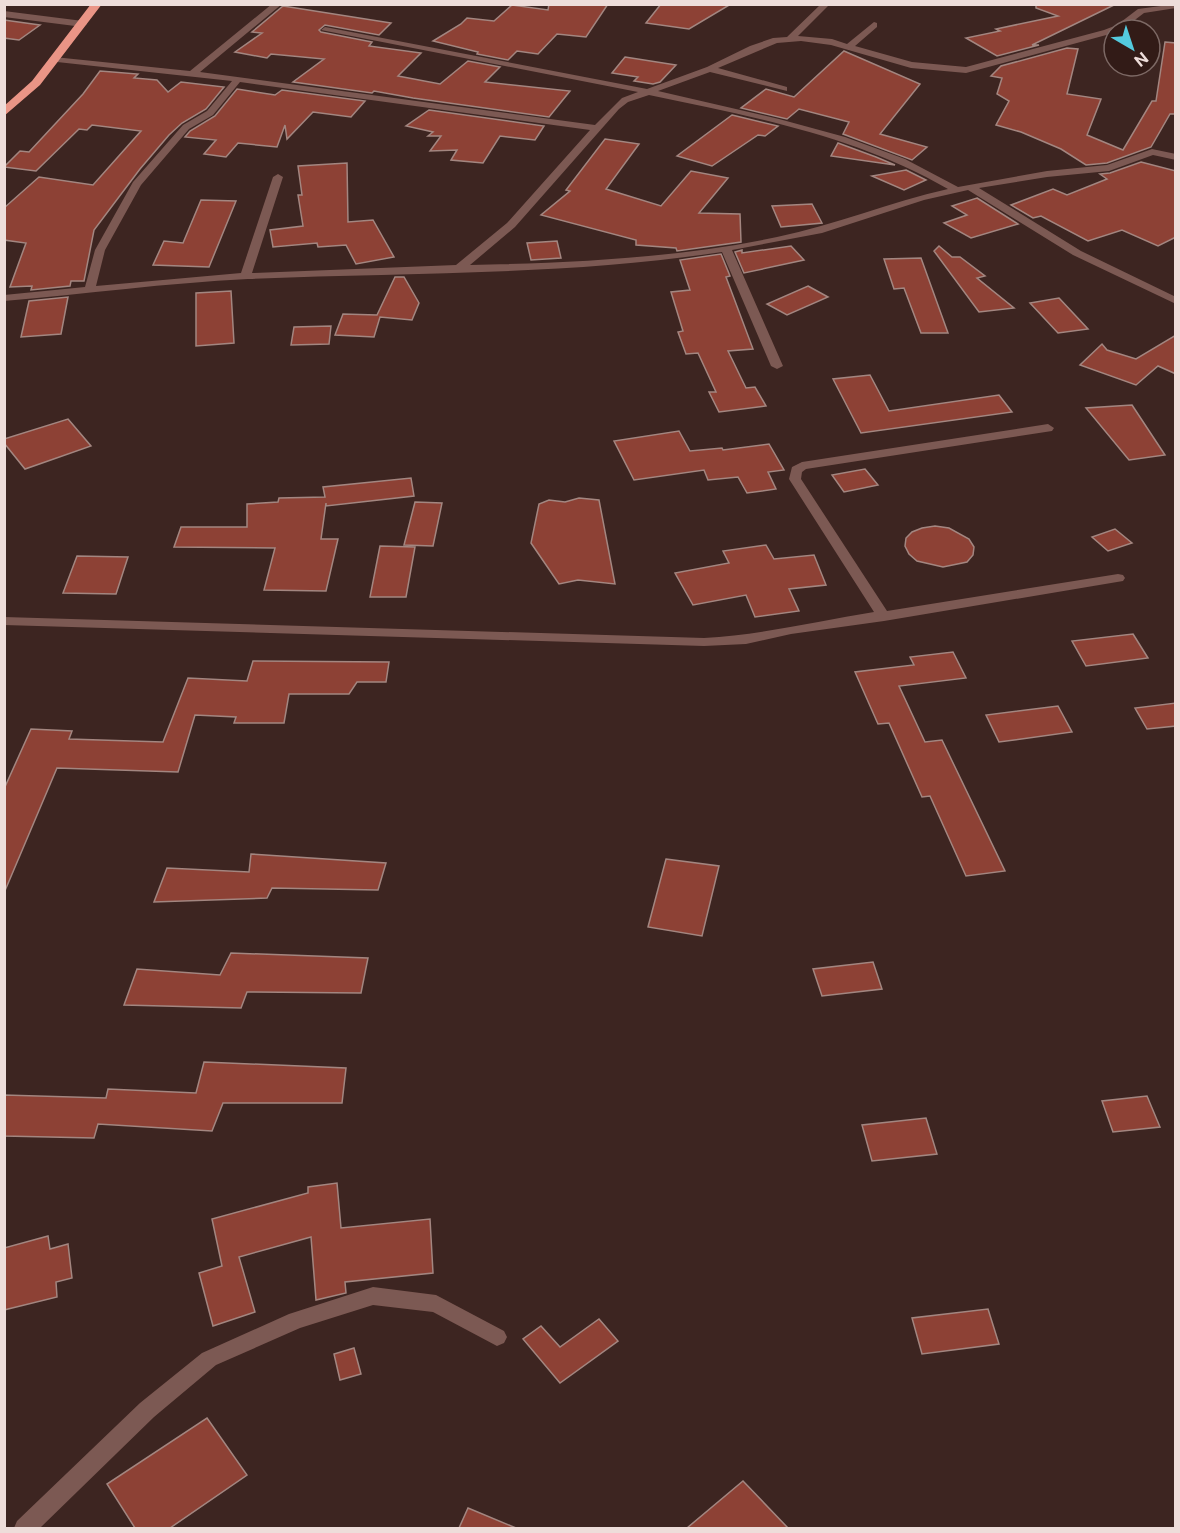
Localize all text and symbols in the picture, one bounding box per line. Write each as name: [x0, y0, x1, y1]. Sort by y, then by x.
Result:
north arrow: [1102, 18, 1162, 78]
text: N: [1130, 48, 1152, 71]

